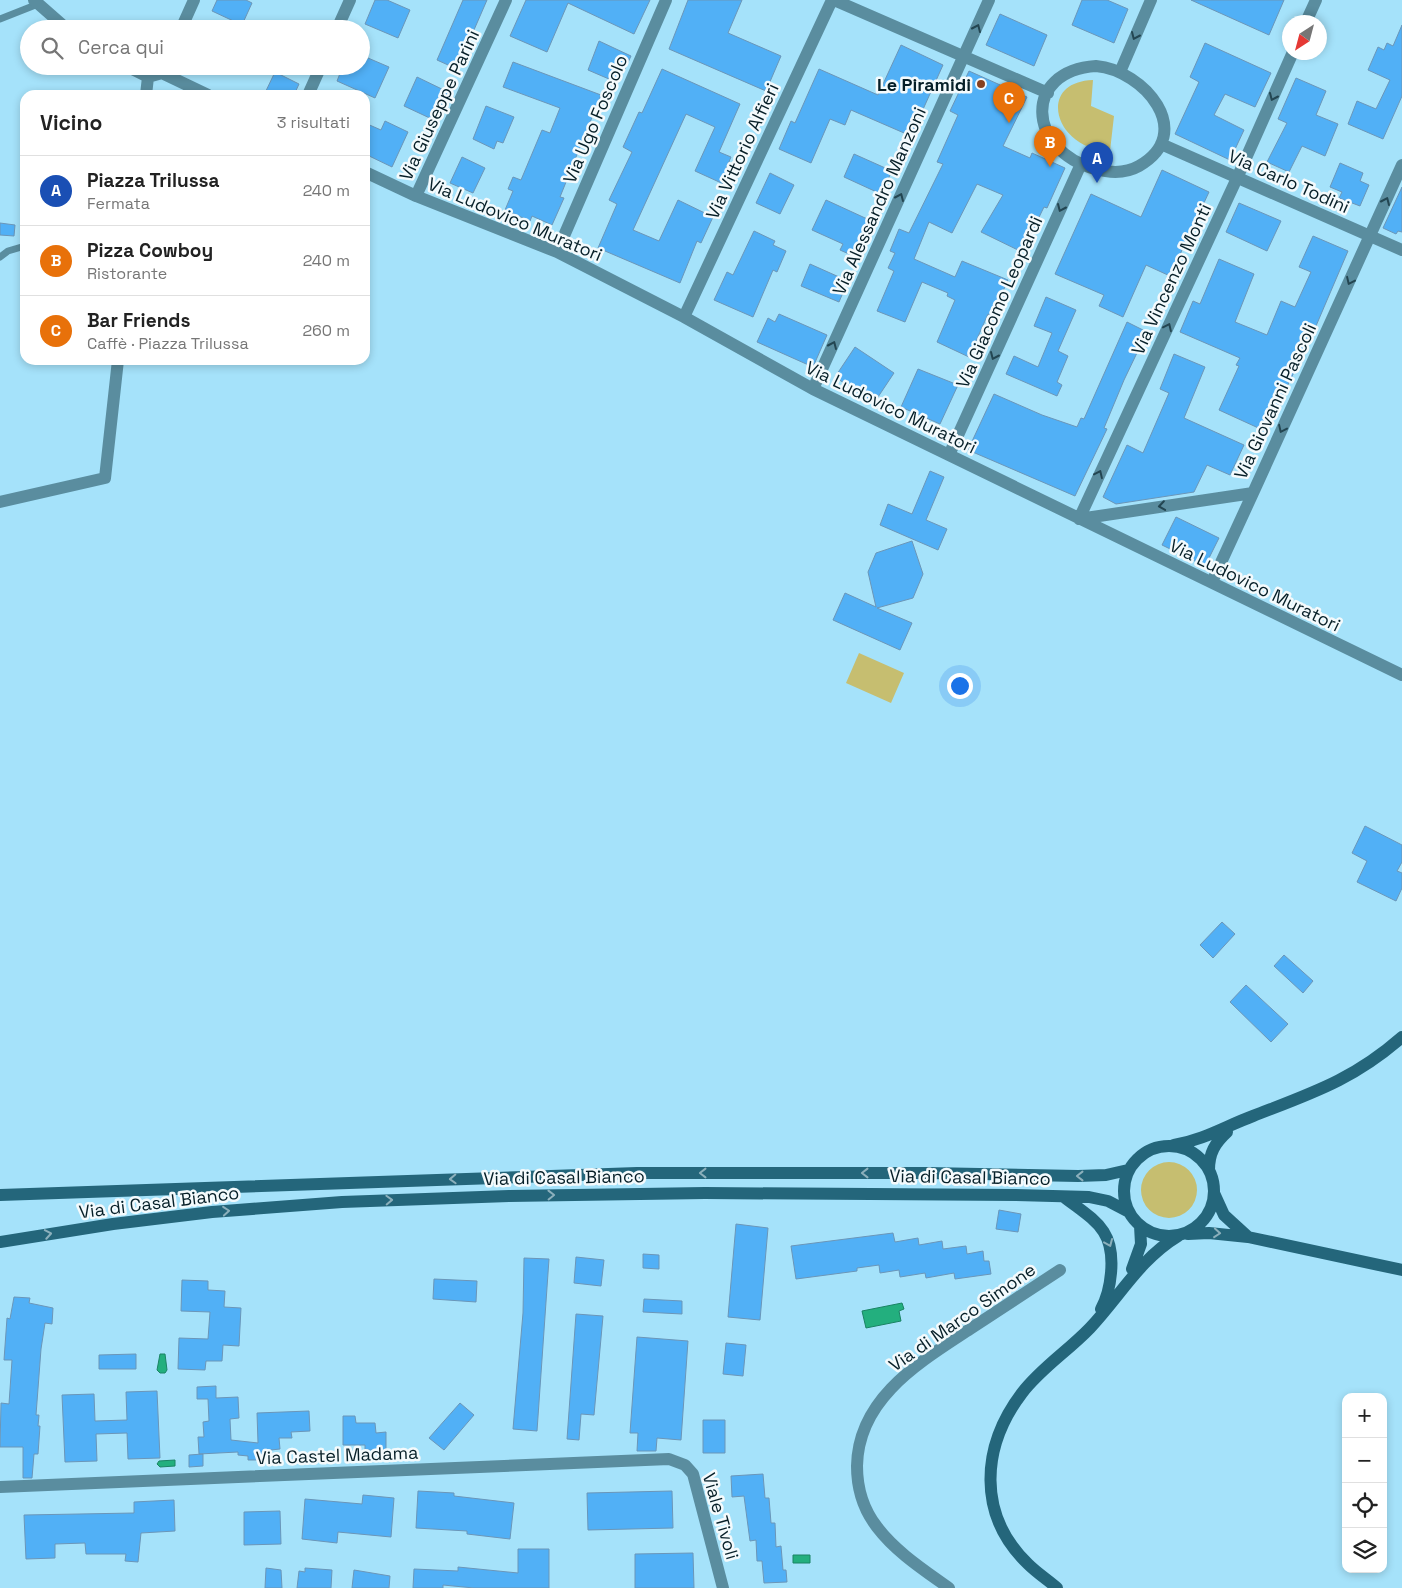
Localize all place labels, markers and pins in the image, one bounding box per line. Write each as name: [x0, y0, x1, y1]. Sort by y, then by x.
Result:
place label: Le Piramidi: [877, 73, 971, 96]
marker: Le Piramidi: [975, 78, 987, 90]
pin: C: [993, 82, 1025, 123]
pin: B: [1034, 126, 1066, 167]
pin: A: [1081, 142, 1113, 183]

